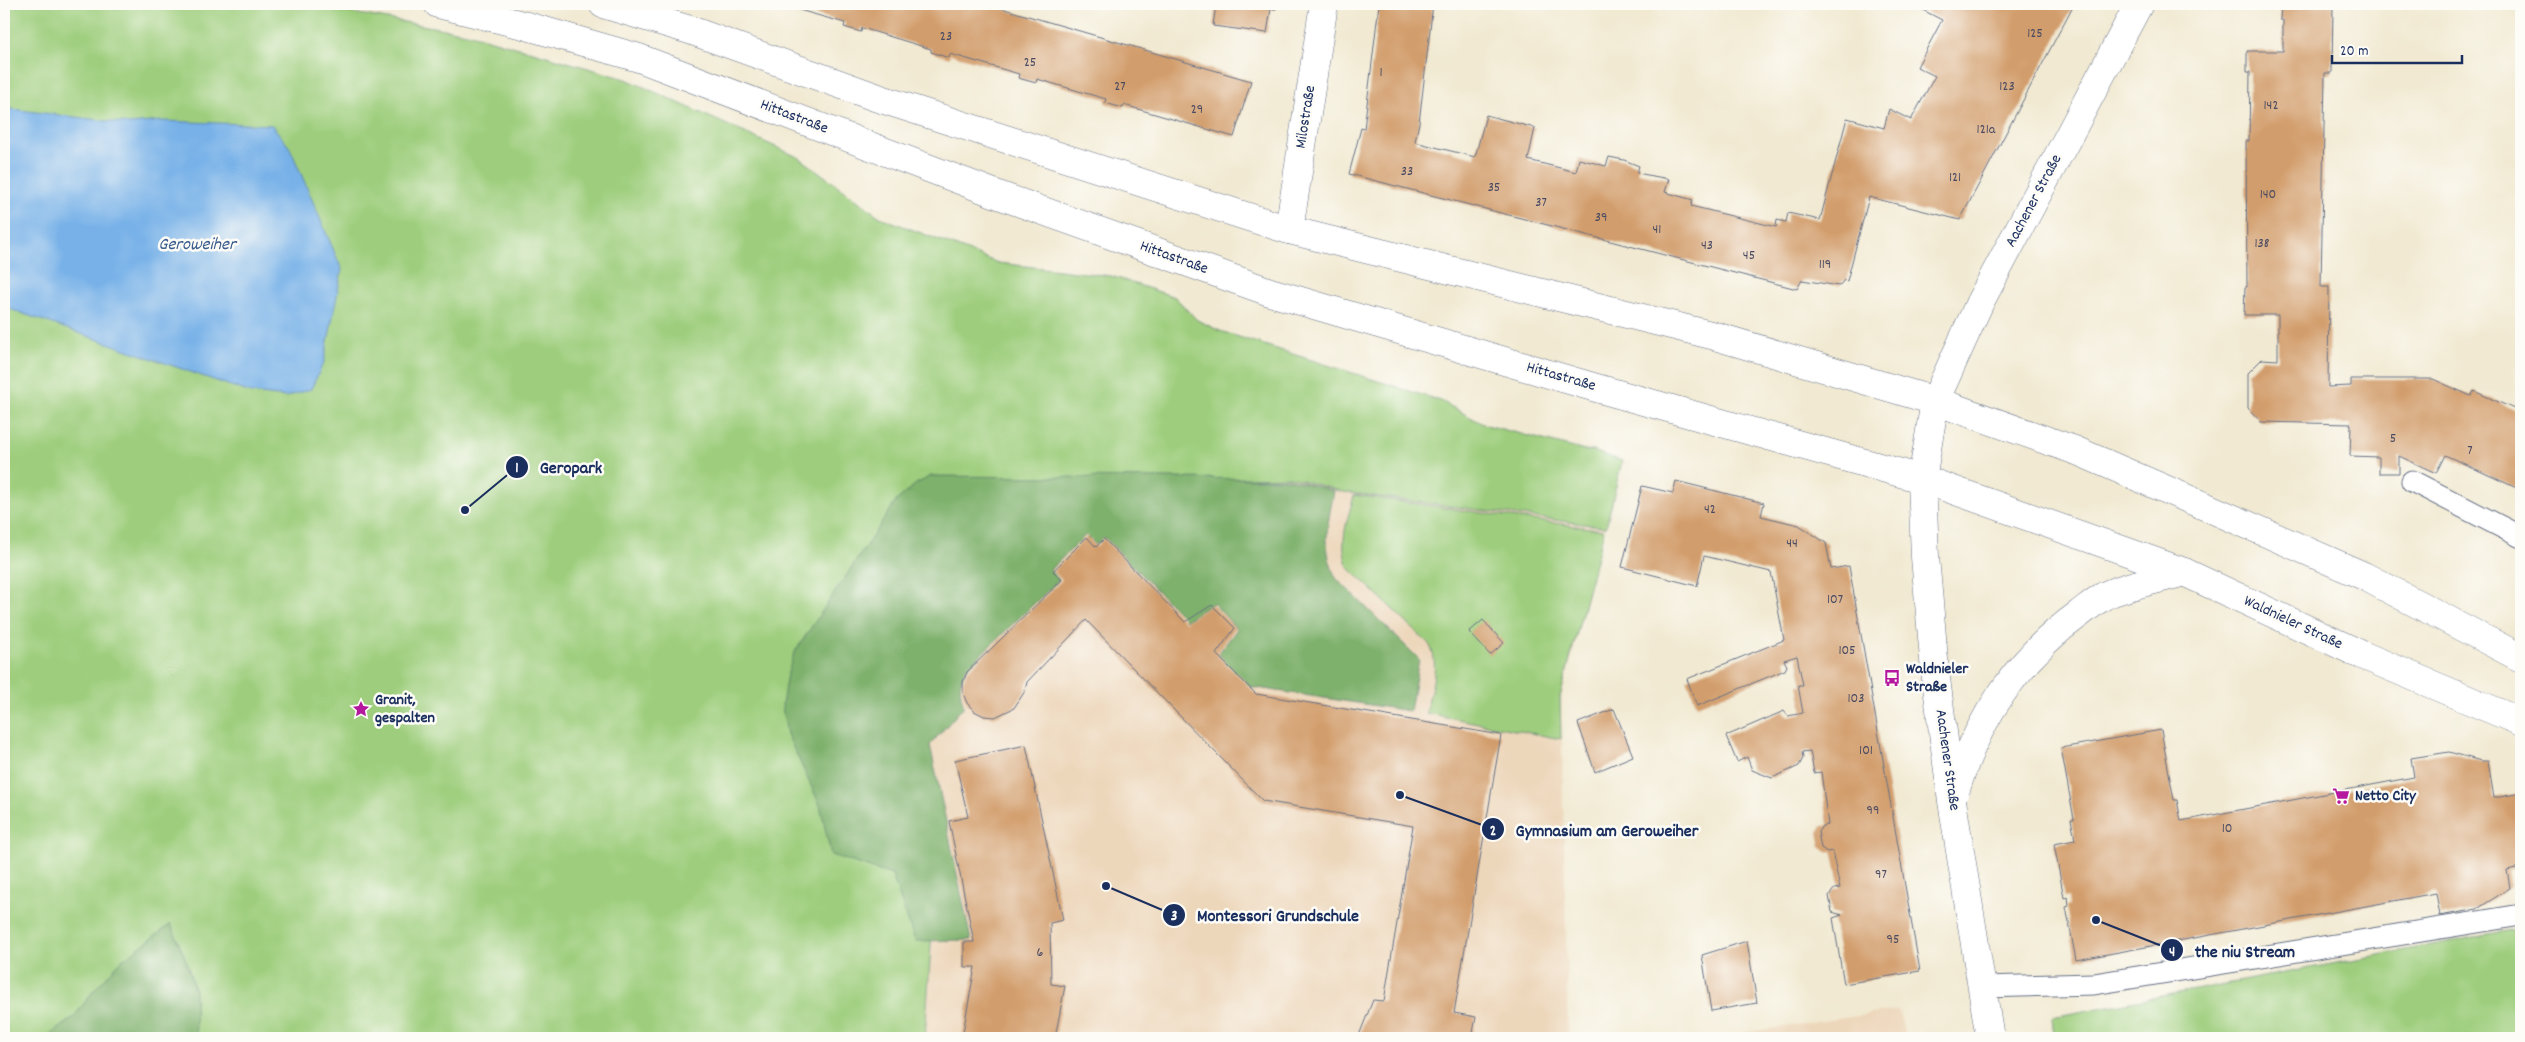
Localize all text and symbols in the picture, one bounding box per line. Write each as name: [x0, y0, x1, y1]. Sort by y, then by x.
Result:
house number: 125: [2027, 24, 2043, 44]
house number: 23: [940, 27, 952, 47]
scale bar: [2332, 32, 2462, 64]
text: 20 m: [2340, 41, 2368, 63]
house number: 25: [1024, 53, 1036, 73]
house number: 1: [1379, 63, 1383, 83]
house number: 27: [1114, 77, 1126, 97]
house number: 123: [1999, 77, 2015, 97]
street label: Milostraße: [1290, 84, 1322, 150]
street label: Hittastraße: [757, 94, 831, 140]
house number: 142: [2264, 96, 2279, 116]
house number: 29: [1191, 100, 1203, 120]
house number: 121a: [1977, 120, 1996, 140]
street label: Aachener Straße: [2000, 151, 2068, 251]
house number: 33: [1401, 162, 1413, 182]
house number: 121: [1949, 168, 1961, 188]
house number: 35: [1488, 178, 1500, 198]
house number: 140: [2260, 185, 2276, 205]
house number: 37: [1535, 193, 1547, 213]
house number: 39: [1595, 208, 1607, 228]
house number: 41: [1653, 220, 1661, 240]
water label: Geroweiher: [158, 233, 238, 258]
house number: 138: [2255, 234, 2270, 254]
street label: Hittastraße: [1137, 235, 1211, 281]
house number: 43: [1701, 236, 1713, 256]
house number: 45: [1743, 246, 1755, 266]
house number: 119: [1819, 255, 1831, 275]
street label: Hittastraße: [1524, 356, 1598, 398]
house number: 5: [2390, 429, 2396, 449]
house number: 7: [2467, 441, 2473, 461]
callout: Geropark: [505, 450, 612, 483]
text: Geropark: [540, 457, 603, 482]
text: 1: [515, 458, 519, 480]
house number: 42: [1704, 500, 1716, 520]
house number: 44: [1786, 534, 1798, 554]
house number: 107: [1827, 590, 1843, 610]
street label: Waldnieler Straße: [2240, 590, 2346, 656]
house number: 105: [1838, 641, 1856, 661]
place label: Waldnieler Straße: [1906, 658, 1969, 699]
bus stop icon: Waldnieler Straße: [1882, 668, 1902, 688]
place label: Granit, gespalten: [375, 689, 435, 730]
house number: 103: [1848, 689, 1864, 709]
place icon: Granit, gespalten: [351, 699, 371, 719]
street label: Aachener Straße: [1929, 708, 1965, 812]
house number: 101: [1859, 741, 1873, 761]
place label: Netto City: [2355, 785, 2417, 808]
supermarket icon: Netto City: [2331, 786, 2351, 806]
house number: 99: [1867, 801, 1879, 821]
callout: Gymnasium am Geroweiher: [1480, 813, 1708, 846]
house number: 10: [2222, 819, 2232, 839]
text: Gymnasium am Geroweiher: [1516, 820, 1699, 845]
text: 2: [1490, 821, 1496, 843]
house number: 97: [1875, 865, 1887, 885]
callout: Montessori Grundschule: [1162, 898, 1369, 931]
text: Montessori Grundschule: [1197, 905, 1359, 930]
text: 3: [1171, 906, 1178, 928]
house number: 95: [1887, 930, 1899, 950]
callout: the niu Stream: [2159, 934, 2305, 967]
text: the niu Stream: [2195, 941, 2295, 966]
text: 4: [2169, 942, 2175, 964]
house number: 6: [1037, 943, 1044, 963]

